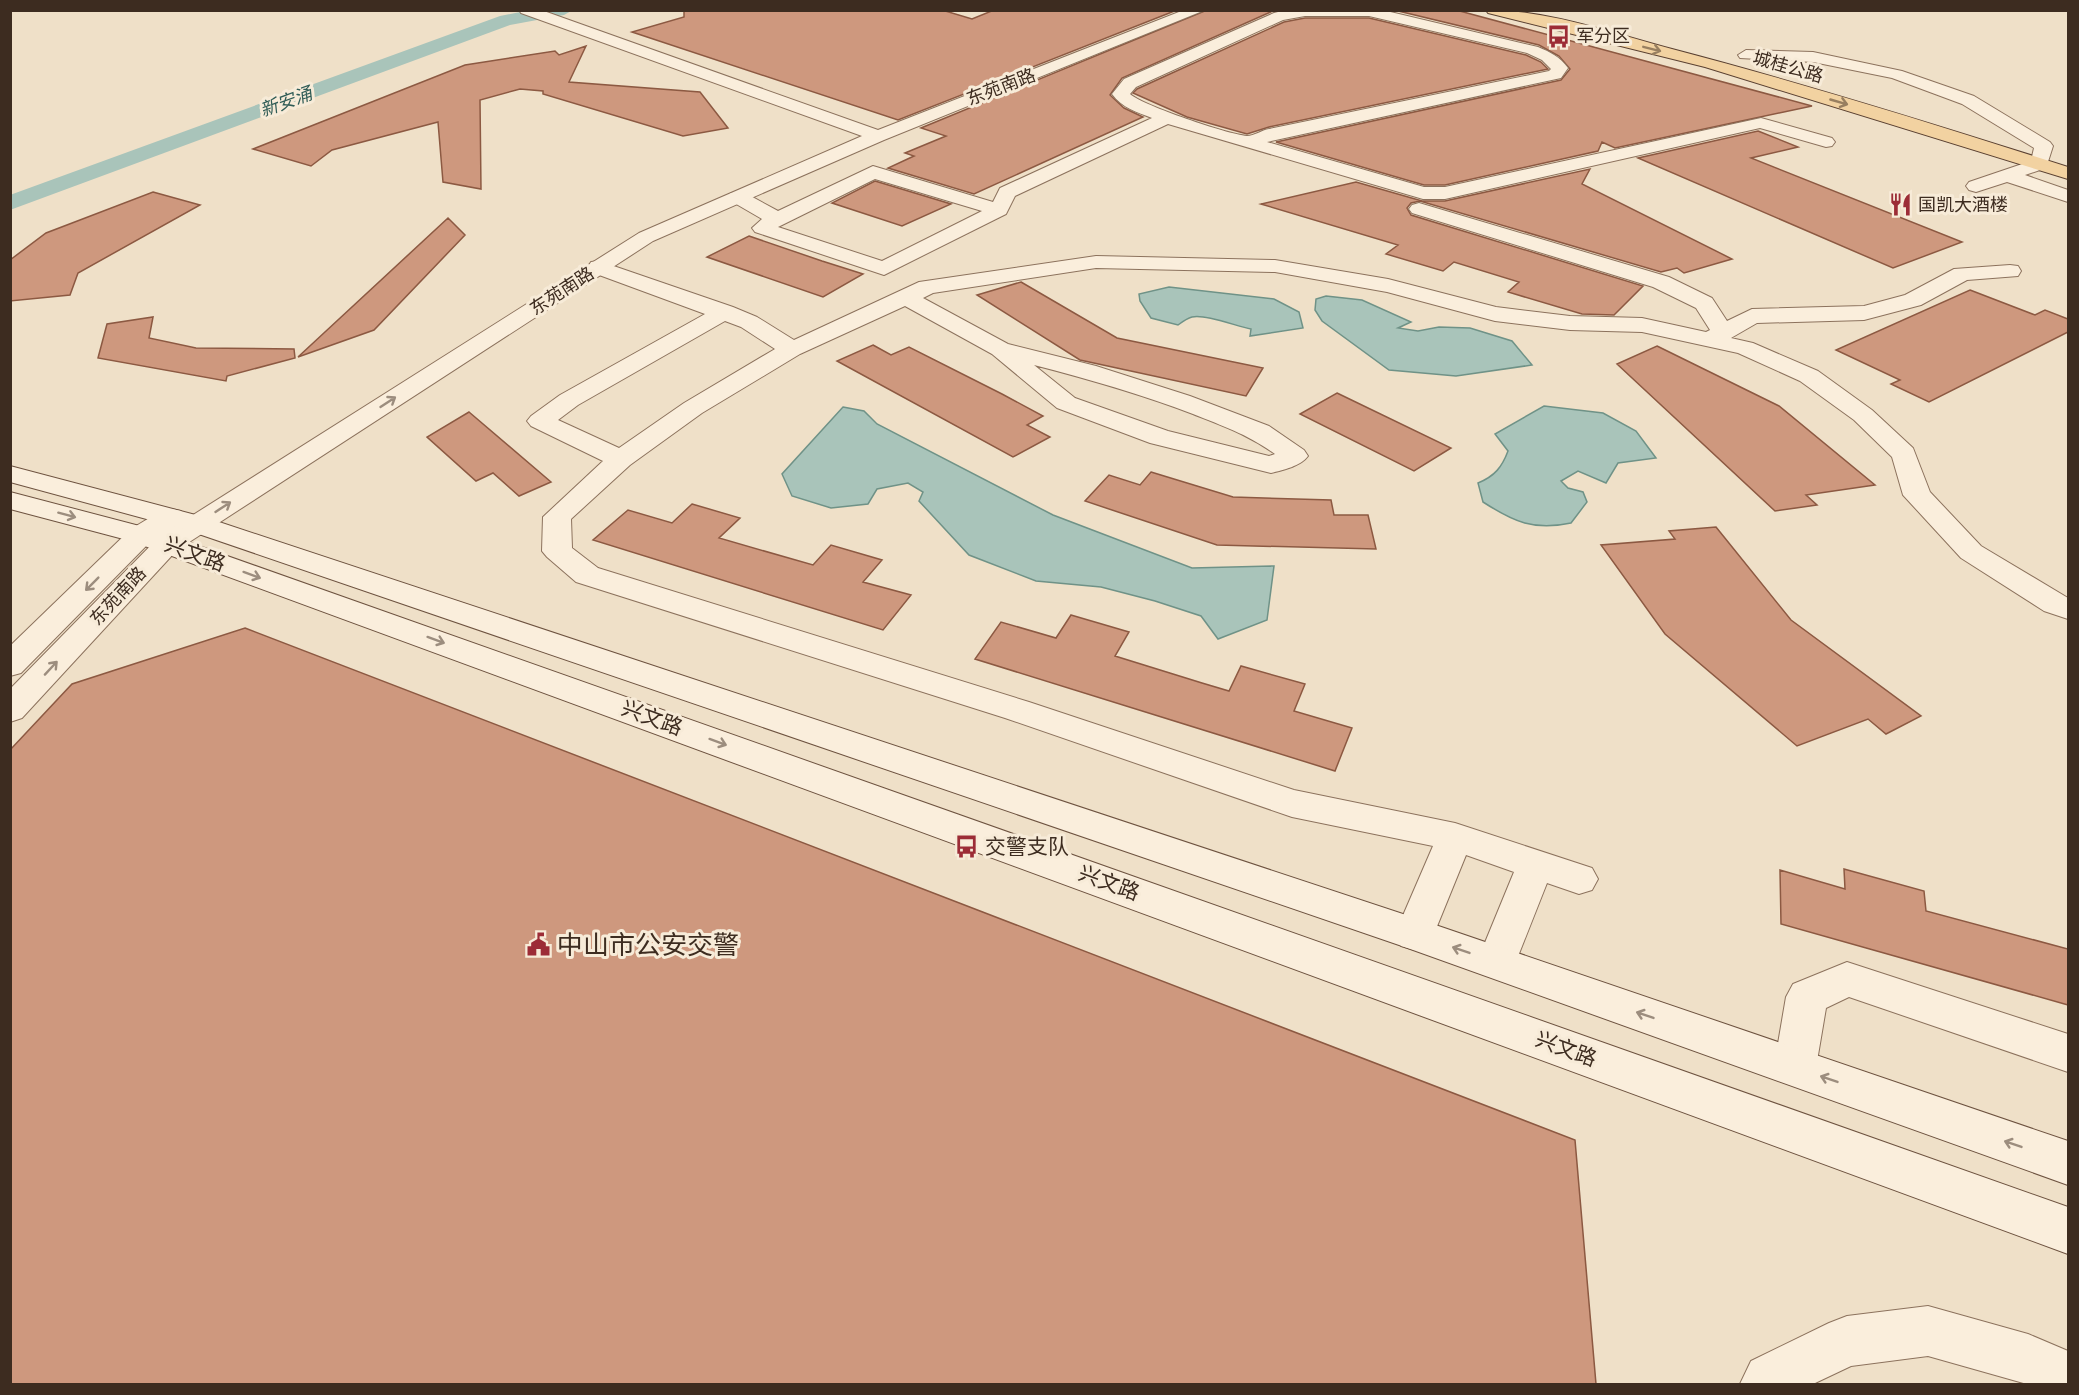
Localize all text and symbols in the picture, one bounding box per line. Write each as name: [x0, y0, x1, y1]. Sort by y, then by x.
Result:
bus stop icon: 军分区: [1545, 23, 1571, 49]
place label: 军分区: [1576, 25, 1630, 47]
one-way arrow: [1642, 44, 1661, 56]
street label: 城桂公路: [1750, 47, 1826, 87]
street label: 东苑南路: [963, 64, 1039, 110]
water label: 新安涌: [257, 82, 317, 122]
one-way arrow: [1829, 97, 1848, 108]
restaurant icon: 国凯大酒楼: [1887, 192, 1913, 218]
place label: 国凯大酒楼: [1918, 194, 2008, 216]
street label: 东苑南路: [526, 262, 598, 320]
one-way arrow: [379, 396, 396, 408]
one-way arrow: [215, 501, 232, 514]
one-way arrow: [57, 509, 76, 521]
street label: 兴文路: [161, 531, 229, 576]
street label: 东苑南路: [85, 562, 151, 630]
one-way arrow: [243, 570, 261, 581]
one-way arrow: [84, 577, 99, 592]
one-way arrow: [426, 635, 445, 646]
one-way arrow: [43, 660, 58, 675]
street label: 兴文路: [618, 695, 686, 740]
one-way arrow: [709, 737, 727, 748]
bus stop icon: 交警支队: [954, 834, 980, 860]
place label: 交警支队: [985, 834, 1069, 859]
street label: 兴文路: [1075, 860, 1143, 905]
place label: 中山市公安交警: [557, 929, 739, 961]
public building icon: 中山市公安交警: [526, 932, 552, 958]
one-way arrow: [1452, 944, 1471, 955]
one-way arrow: [1637, 1008, 1655, 1019]
street label: 兴文路: [1532, 1026, 1600, 1071]
one-way arrow: [1820, 1073, 1839, 1084]
one-way arrow: [2004, 1138, 2023, 1149]

